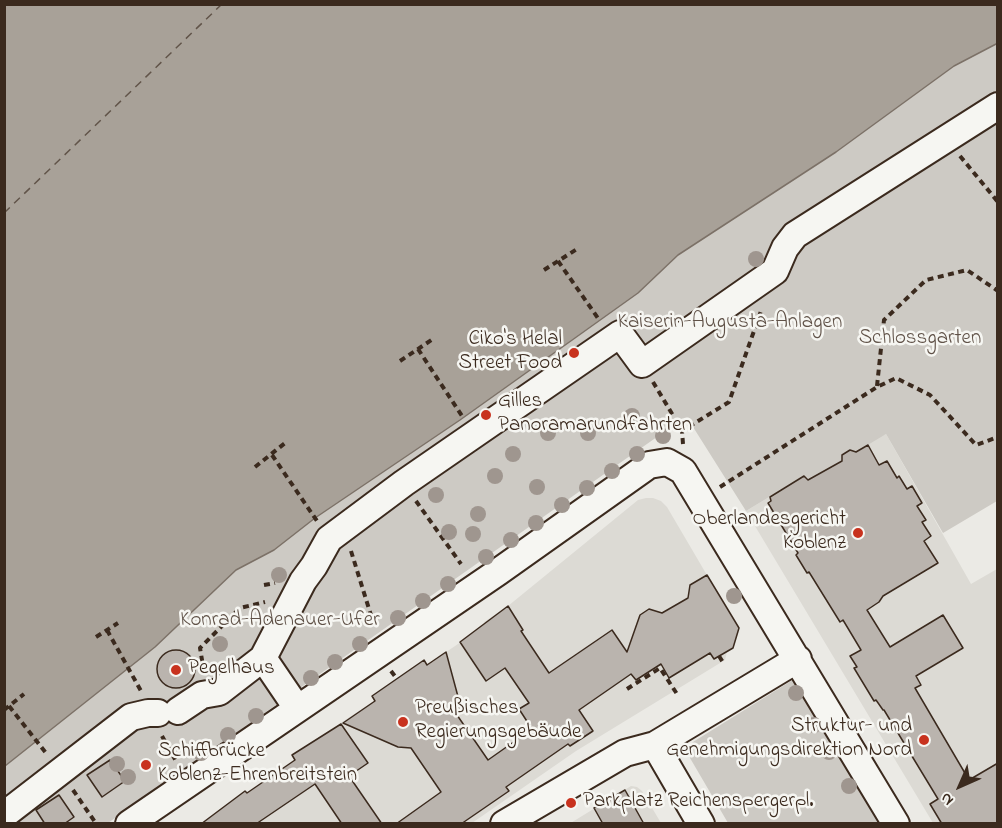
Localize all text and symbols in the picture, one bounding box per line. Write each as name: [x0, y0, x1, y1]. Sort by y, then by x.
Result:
park label: Kaiserin-Augusta-Anlagen: [618, 311, 842, 337]
park label: Schlossgarten: [859, 327, 981, 353]
place label: Ciko's Helal Street Food: [458, 328, 562, 378]
marker: Ciko's Helal Street Food: [567, 346, 581, 360]
place label: Gilles Panoramarundfahrten: [498, 390, 692, 440]
marker: Gilles Panoramarundfahrten: [479, 408, 493, 422]
place label: Oberlandesgericht Koblenz: [693, 508, 846, 558]
marker: Oberlandesgericht Koblenz: [851, 526, 865, 540]
park label: Konrad-Adenauer-Ufer: [180, 609, 380, 635]
place label: Pegelhaus: [188, 657, 275, 683]
marker: Pegelhaus: [169, 663, 183, 677]
place label: Preußisches Regierungsgebäude: [415, 697, 581, 747]
marker: Preußisches Regierungsgebäude: [396, 715, 410, 729]
place label: Struktur- und Genehmigungsdirektion Nord: [666, 715, 912, 765]
marker: Struktur- und Genehmigungsdirektion Nord: [917, 733, 931, 747]
place label: Schiffbrücke Koblenz-Ehrenbreitstein: [158, 740, 357, 790]
north arrow: [930, 756, 990, 816]
marker: Schiffbrücke Koblenz-Ehrenbreitstein: [139, 758, 153, 772]
text: N: [935, 786, 960, 811]
place label: Parkplatz Reichenspergerpl.: [583, 790, 814, 816]
marker: Parkplatz Reichenspergerpl.: [564, 796, 578, 810]

